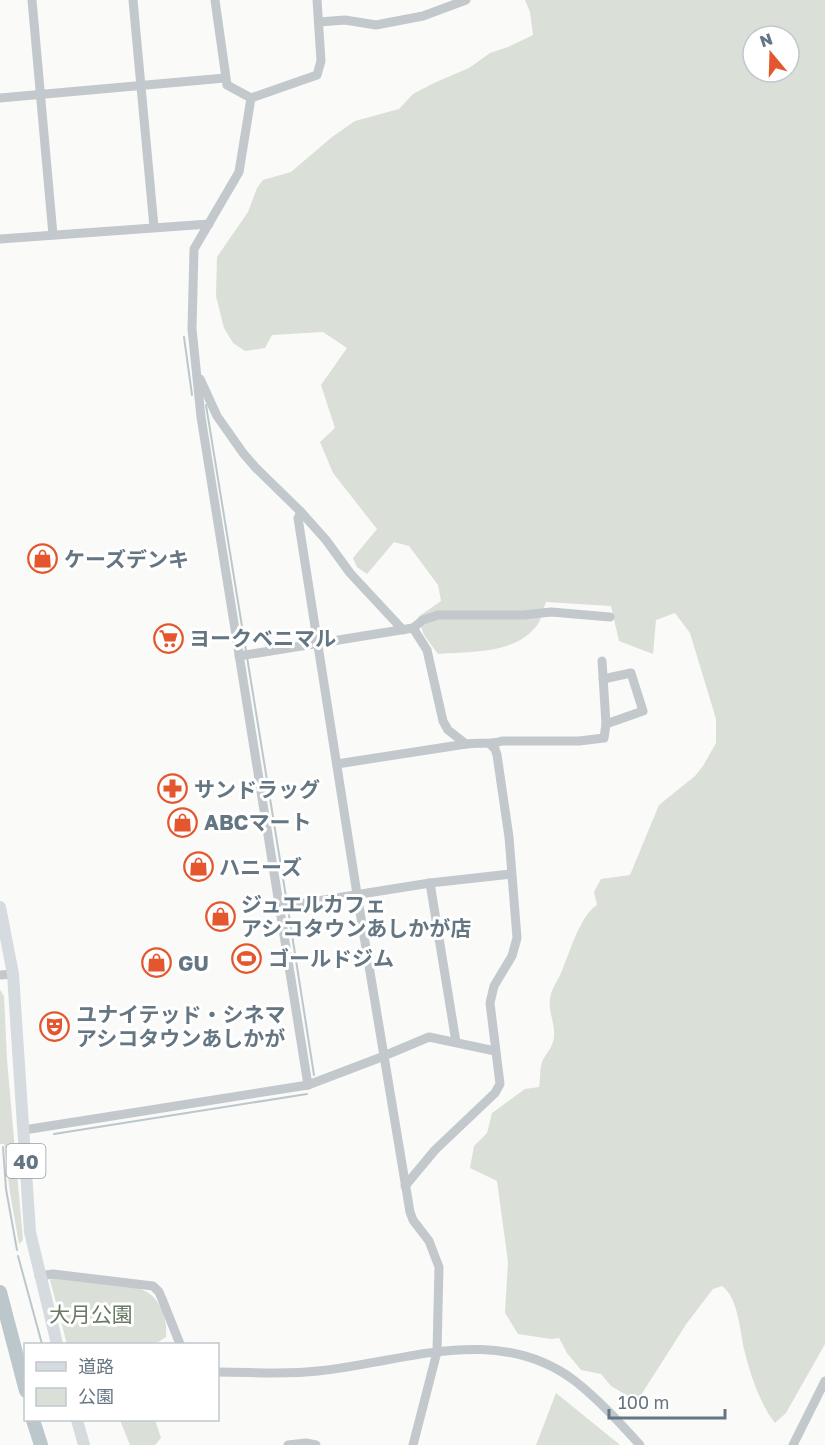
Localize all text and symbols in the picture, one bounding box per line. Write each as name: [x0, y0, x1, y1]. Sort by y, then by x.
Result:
north arrow: [741, 24, 801, 84]
text: N: [757, 28, 775, 51]
shop icon: ケーズデンキ: [27, 543, 59, 575]
place label: ケーズデンキ: [64, 546, 189, 572]
supermarket icon: ヨークベニマル: [152, 622, 184, 654]
place label: ヨークベニマル: [189, 625, 336, 651]
pharmacy icon: サンドラッグ: [157, 773, 189, 805]
place label: サンドラッグ: [194, 776, 320, 802]
shop icon: ABCマート: [167, 806, 199, 838]
place label: ABCマート: [204, 809, 312, 835]
shop icon: ハニーズ: [182, 851, 214, 883]
place label: ハニーズ: [219, 854, 302, 880]
place label: ジュエルカフェ アシコタウンあしかが店: [241, 891, 471, 941]
shop icon: ジュエルカフェ アシコタウンあしかが店: [204, 900, 236, 932]
sports icon: ゴールドジム: [231, 942, 263, 974]
place label: ゴールドジム: [268, 945, 394, 971]
shop icon: GU: [141, 947, 173, 979]
place label: GU: [178, 950, 209, 976]
place label: ユナイテッド・シネマ アシコタウンあしかが: [76, 1001, 286, 1051]
theatre icon: ユナイテッド・シネマ アシコタウンあしかが: [39, 1010, 71, 1042]
road number: 40: [6, 1144, 46, 1178]
park label: 大月公園: [49, 1301, 133, 1327]
legend: [24, 1343, 219, 1421]
text: 道路: [78, 1355, 114, 1377]
scale bar: [609, 1382, 724, 1420]
text: 公園: [78, 1385, 114, 1407]
text: 100 m: [618, 1391, 669, 1413]

